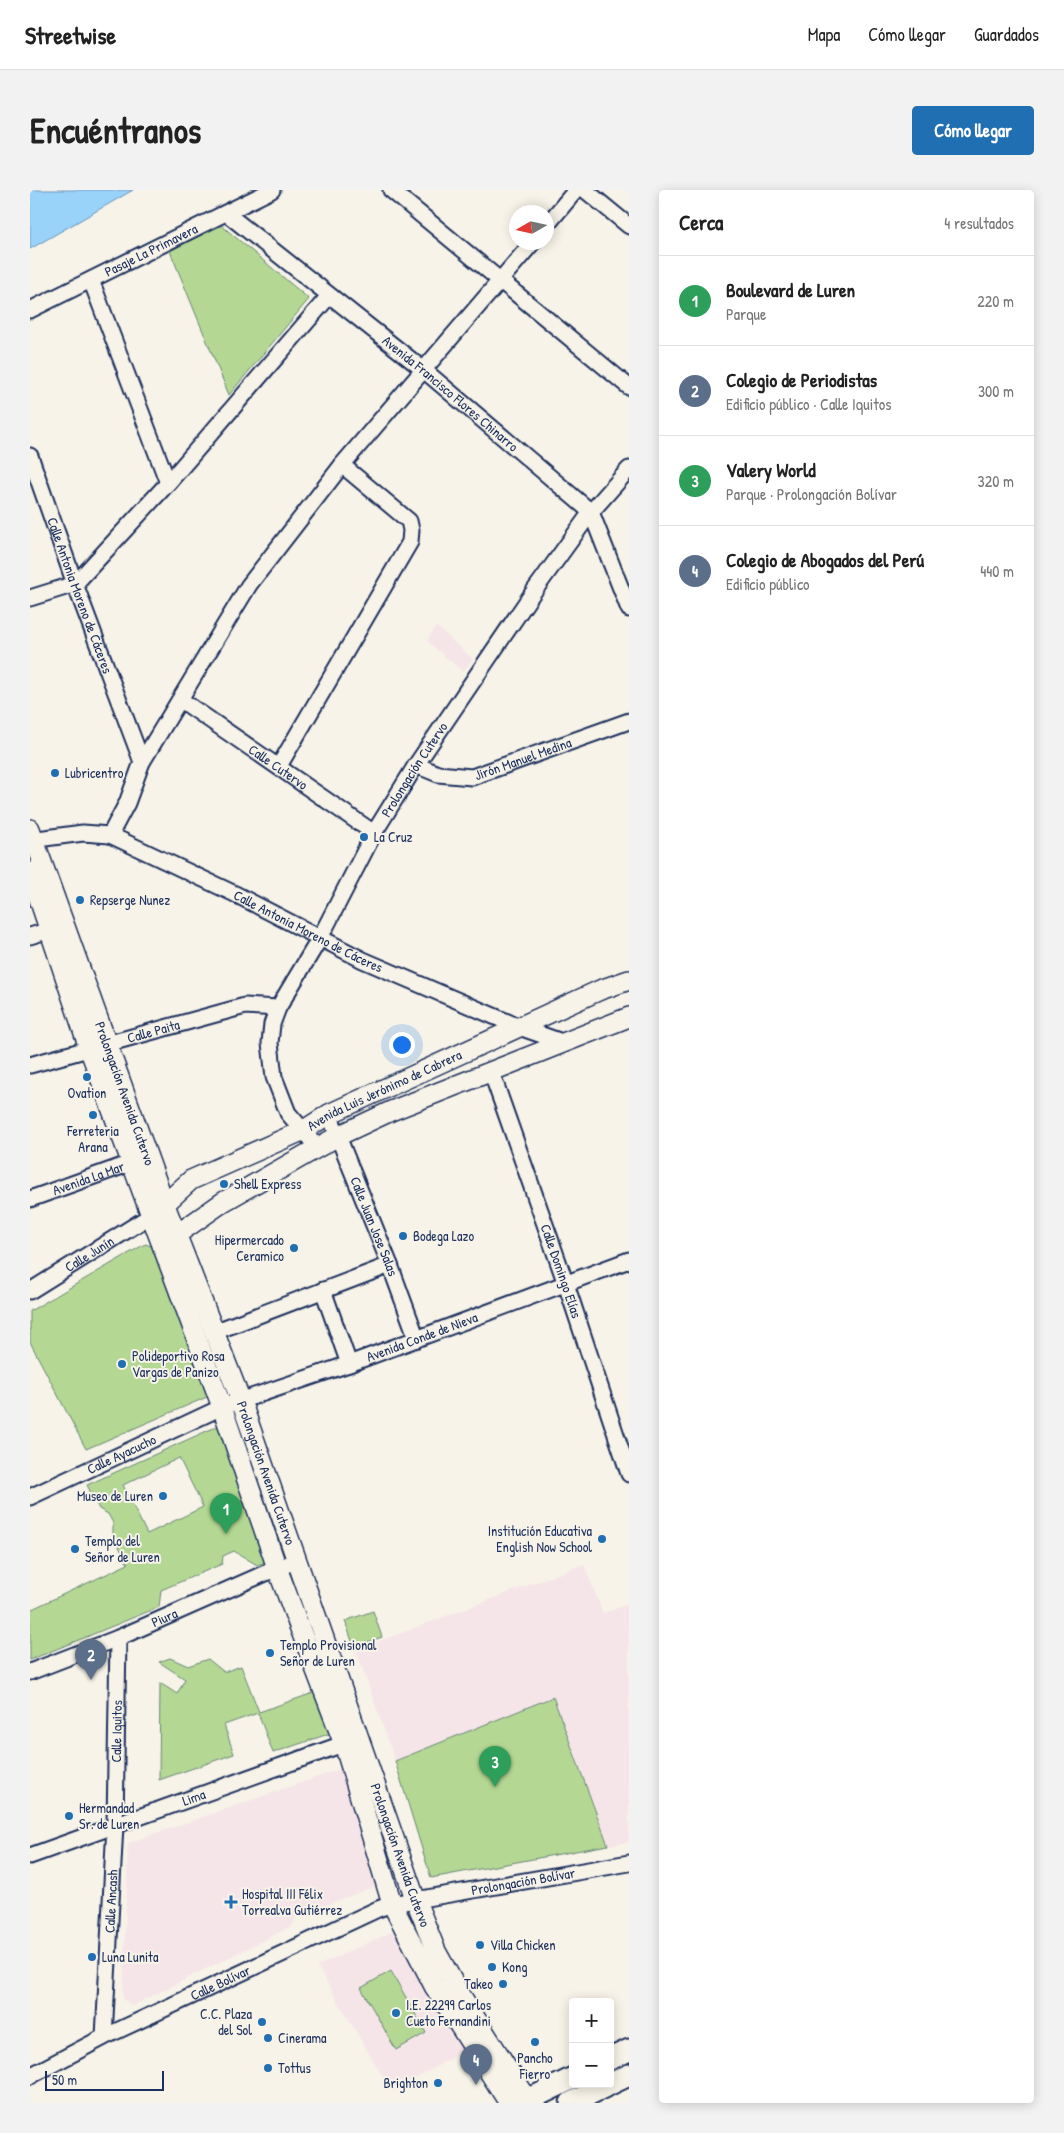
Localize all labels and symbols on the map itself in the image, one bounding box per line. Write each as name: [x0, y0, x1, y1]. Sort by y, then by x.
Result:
north arrow: [509, 205, 554, 250]
street label: Pasaje La Primavera: [101, 218, 201, 281]
street label: Avenida Francisco Flores Chinarro: [379, 331, 523, 456]
street label: Calle Antonia Moreno de Cáceres: [43, 515, 118, 676]
street label: Prolongación Cutervo: [376, 718, 452, 820]
street label: Jirón Manuel Medina: [472, 732, 574, 784]
street label: Calle Cutervo: [245, 739, 312, 794]
place label: Lubricentro: [65, 763, 124, 782]
marker: Lubricentro: [49, 767, 61, 779]
place label: La Cruz: [374, 827, 413, 846]
marker: La Cruz: [358, 831, 370, 843]
street label: Calle Antonia Moreno de Cáceres: [231, 885, 386, 976]
place label: Repserge Nunez: [90, 890, 170, 910]
marker: Repserge Nunez: [74, 894, 86, 906]
street label: Calle Paita: [125, 1014, 182, 1047]
street label: Prolongación Avenida Cutervo: [91, 1019, 160, 1168]
your location: [389, 1032, 415, 1058]
street label: Avenida Luis Jerónimo de Cabrera: [303, 1044, 465, 1135]
marker: Ovation: [81, 1071, 93, 1083]
place label: Ovation: [68, 1083, 106, 1102]
marker: Ferreteria Arana: [87, 1109, 99, 1121]
place label: Ferreteria Arana: [66, 1121, 119, 1156]
street label: Avenida La Mar: [50, 1156, 127, 1199]
place label: Shell Express: [234, 1174, 301, 1194]
street label: Calle Juan Jose Salas: [346, 1174, 403, 1278]
marker: Shell Express: [218, 1178, 230, 1190]
street label: Calle Domingo Elías: [537, 1221, 587, 1320]
place label: Bodega Lazo: [413, 1226, 474, 1246]
place label: Hipermercado Ceramico: [215, 1230, 284, 1265]
marker: Bodega Lazo: [397, 1230, 409, 1242]
street label: Calle Junín: [61, 1231, 117, 1276]
marker: Hipermercado Ceramico: [288, 1242, 300, 1254]
street label: Avenida Conde de Nieva: [364, 1307, 481, 1366]
place label: Polideportivo Rosa Vargas de Panizo: [132, 1346, 225, 1382]
marker: Polideportivo Rosa Vargas de Panizo: [116, 1358, 128, 1370]
street label: Prolongación Avenida Cutervo: [233, 1398, 301, 1548]
street label: Calle Ayacucho: [84, 1429, 159, 1478]
place label: Museo de Luren: [77, 1486, 153, 1505]
marker: Museo de Luren: [157, 1490, 169, 1502]
pin: 1: [210, 1493, 242, 1534]
place label: Institución Educativa English Now School: [488, 1521, 593, 1557]
place label: Templo del Señor de Luren: [85, 1531, 160, 1566]
marker: Institución Educativa English Now School: [596, 1533, 608, 1545]
marker: Templo del Señor de Luren: [69, 1543, 81, 1555]
street label: Piura: [148, 1603, 181, 1631]
place label: Templo Provisional Señor de Luren: [280, 1635, 377, 1670]
pin: 2: [75, 1639, 107, 1680]
marker: Templo Provisional Señor de Luren: [264, 1647, 276, 1659]
street label: Calle Iquitos: [106, 1700, 127, 1763]
pin: 3: [479, 1746, 511, 1787]
street label: Prolongación Avenida Cutervo: [367, 1781, 435, 1930]
street label: Lima: [179, 1784, 208, 1810]
place label: Hermandad Sr. de Luren: [79, 1798, 139, 1833]
marker: Hermandad Sr. de Luren: [63, 1810, 75, 1822]
street label: Prolongación Bolívar: [470, 1862, 577, 1899]
street label: Calle Ancash: [99, 1869, 122, 1933]
place label: Hospital III Félix Torrealva Gutiérrez: [242, 1884, 342, 1919]
marker: Hospital III Félix Torrealva Gutiérrez: [224, 1895, 238, 1909]
place label: Villa Chicken: [490, 1935, 556, 1954]
marker: Villa Chicken: [474, 1939, 486, 1951]
place label: Luna Lunita: [102, 1947, 159, 1966]
marker: Luna Lunita: [86, 1951, 98, 1963]
place label: Kong: [502, 1957, 528, 1977]
street label: Calle Bolívar: [187, 1960, 254, 2004]
marker: Kong: [486, 1961, 498, 1973]
place label: Takeo: [464, 1974, 493, 1993]
marker: Takeo: [497, 1978, 509, 1990]
place label: I.E. 22299 Carlos Cueto Fernandini: [406, 1995, 491, 2030]
place label: C.C. Plaza del Sol: [200, 2004, 253, 2039]
marker: I.E. 22299 Carlos Cueto Fernandini: [390, 2007, 402, 2019]
marker: C.C. Plaza del Sol: [256, 2016, 268, 2028]
place label: Cinerama: [278, 2028, 327, 2047]
marker: Cinerama: [262, 2032, 274, 2044]
marker: Pancho Fierro: [529, 2036, 541, 2048]
pin: 4: [460, 2044, 492, 2085]
place label: Pancho Fierro: [517, 2048, 553, 2083]
place label: Tottus: [278, 2058, 311, 2077]
marker: Tottus: [262, 2062, 274, 2074]
scale bar: [45, 2068, 164, 2091]
place label: Brighton: [383, 2073, 428, 2093]
marker: Brighton: [432, 2077, 444, 2089]

